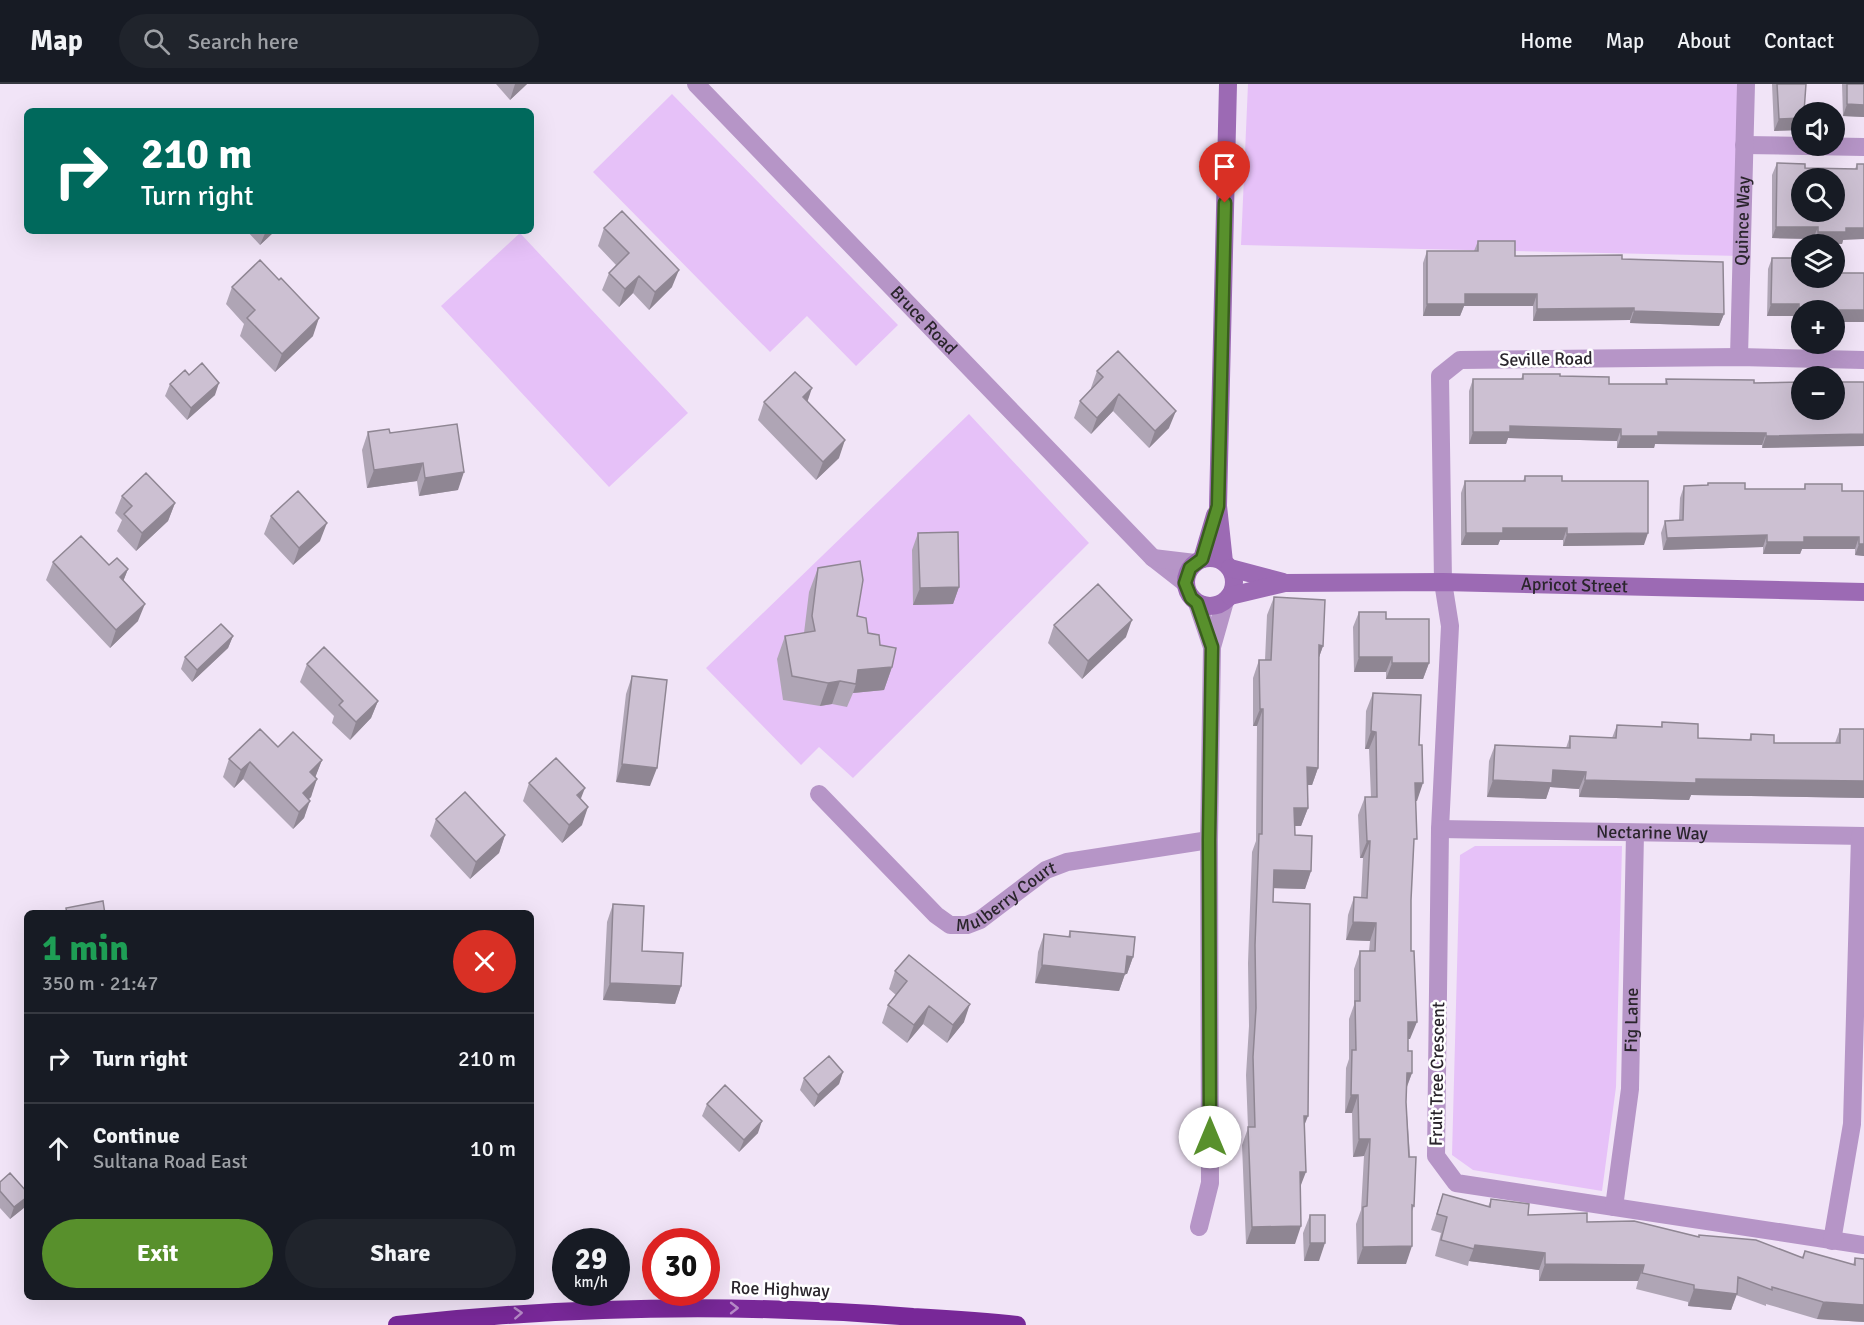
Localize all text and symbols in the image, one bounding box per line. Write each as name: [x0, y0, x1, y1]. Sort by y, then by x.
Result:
search box: [119, 14, 539, 68]
text: Map: [30, 24, 83, 58]
icon: search: [140, 25, 173, 58]
text: Search here: [188, 28, 299, 55]
text: Home: [1520, 28, 1573, 54]
text: Map: [1606, 28, 1644, 54]
text: About: [1677, 28, 1731, 54]
text: Contact: [1764, 28, 1834, 54]
map controls: [1791, 102, 1845, 420]
button: sound: [1791, 102, 1845, 156]
text: 210 m: [141, 129, 252, 180]
icon: right: [42, 132, 120, 210]
pin: [1199, 141, 1250, 203]
icon: arrive: [1208, 150, 1241, 183]
button: search: [1791, 168, 1845, 222]
street label: Quince Way: [1730, 175, 1755, 266]
text: Turn right: [141, 180, 254, 213]
button: layers: [1791, 234, 1845, 288]
street label: Bruce Road: [886, 281, 962, 359]
button: +: [1791, 300, 1845, 354]
street label: Seville Road: [1499, 347, 1593, 371]
button: −: [1791, 366, 1845, 420]
street label: Apricot Street: [1521, 573, 1628, 597]
street label: Nectarine Way: [1596, 821, 1709, 844]
street label: Mulberry Court: [956, 856, 1059, 936]
text: 1 min: [42, 926, 129, 971]
button: close: [453, 930, 516, 993]
text: 350 m · 21:47: [42, 971, 158, 996]
street label: Fig Lane: [1620, 987, 1643, 1053]
street label: Fruit Tree Crescent: [1425, 1002, 1449, 1146]
icon: right: [42, 1042, 75, 1075]
text: Turn right: [93, 1045, 188, 1072]
text: 210 m: [458, 1045, 516, 1072]
position arrow: [1178, 1105, 1242, 1169]
text: Continue: [93, 1122, 180, 1149]
icon: ahead: [42, 1132, 75, 1165]
text: 10 m: [470, 1135, 516, 1162]
text: Sultana Road East: [93, 1149, 247, 1174]
button: Exit: [42, 1219, 273, 1288]
button: Share: [285, 1219, 516, 1288]
speed limit sign: 30: [642, 1228, 720, 1306]
text: 29: [575, 1241, 607, 1278]
text: km/h: [574, 1273, 608, 1291]
street label: Roe Highway: [730, 1276, 830, 1302]
one-way arrow: [729, 1301, 738, 1314]
one-way arrow: [513, 1307, 522, 1320]

